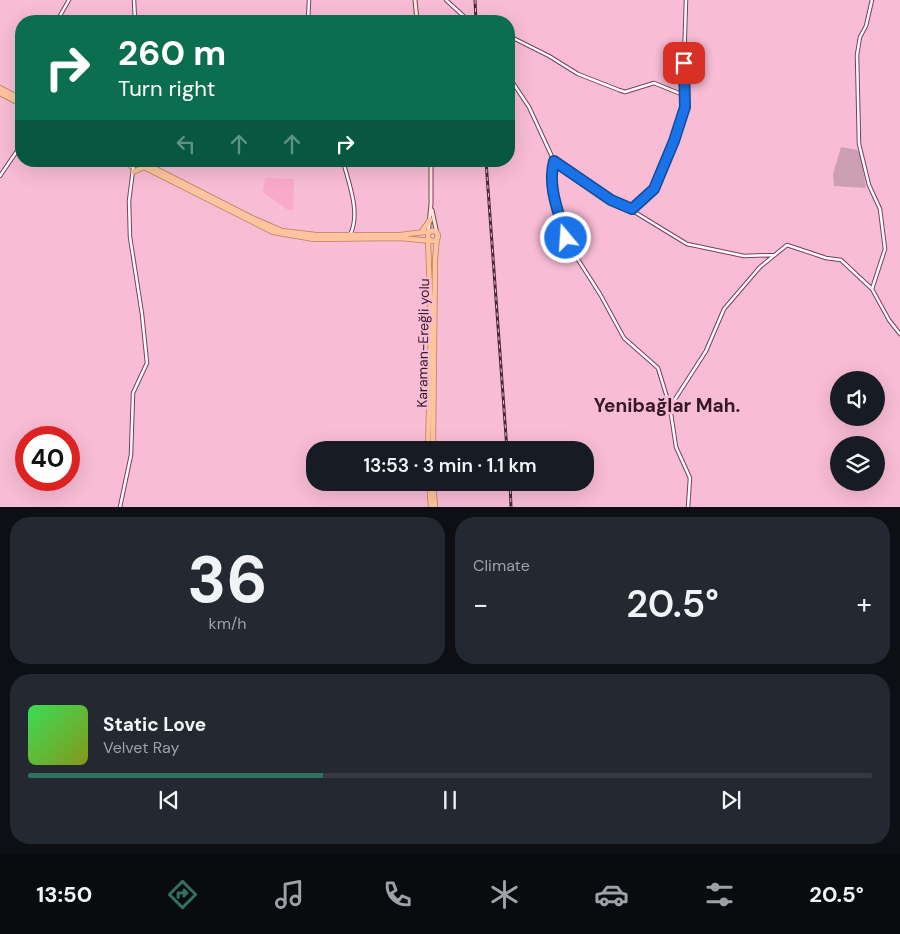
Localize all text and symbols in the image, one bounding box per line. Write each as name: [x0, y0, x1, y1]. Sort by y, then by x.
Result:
text: 260 m: [118, 30, 226, 76]
icon: right: [35, 35, 100, 100]
pin: [663, 42, 705, 84]
icon: arrive: [670, 49, 698, 77]
text: Turn right: [118, 74, 215, 103]
icon: left: [172, 130, 200, 158]
icon: ahead: [225, 130, 253, 158]
icon: ahead: [278, 130, 306, 158]
icon: right: [331, 130, 359, 158]
position arrow: [539, 211, 591, 263]
street label: Karaman-Ereğli yolu: [413, 278, 433, 408]
map controls: [830, 371, 885, 491]
button: sound: [830, 371, 885, 426]
district label: Yenibağlar Mah.: [594, 393, 740, 418]
speed limit sign: 40: [15, 426, 80, 491]
button: layers: [830, 436, 885, 491]
text: 13:53 · 3 min · 1.1 km: [363, 453, 537, 478]
text: 36: [187, 538, 268, 622]
text: Climate: [473, 555, 530, 576]
text: 20.5°: [626, 579, 719, 629]
text: −: [473, 586, 488, 623]
text: +: [857, 586, 872, 623]
text: km/h: [209, 613, 246, 634]
text: Static Love: [103, 712, 206, 737]
text: Velvet Ray: [103, 737, 179, 758]
icon: previous: [155, 786, 183, 814]
icon: pause: [436, 786, 464, 814]
icon: next: [717, 786, 745, 814]
icon: directions: [165, 877, 200, 912]
icon: music: [272, 877, 307, 912]
icon: phone: [380, 877, 415, 912]
icon: climate: [487, 877, 522, 912]
icon: car: [594, 877, 629, 912]
icon: filters: [702, 877, 737, 912]
text: 13:50: [36, 880, 92, 909]
text: 20.5°: [809, 880, 864, 909]

